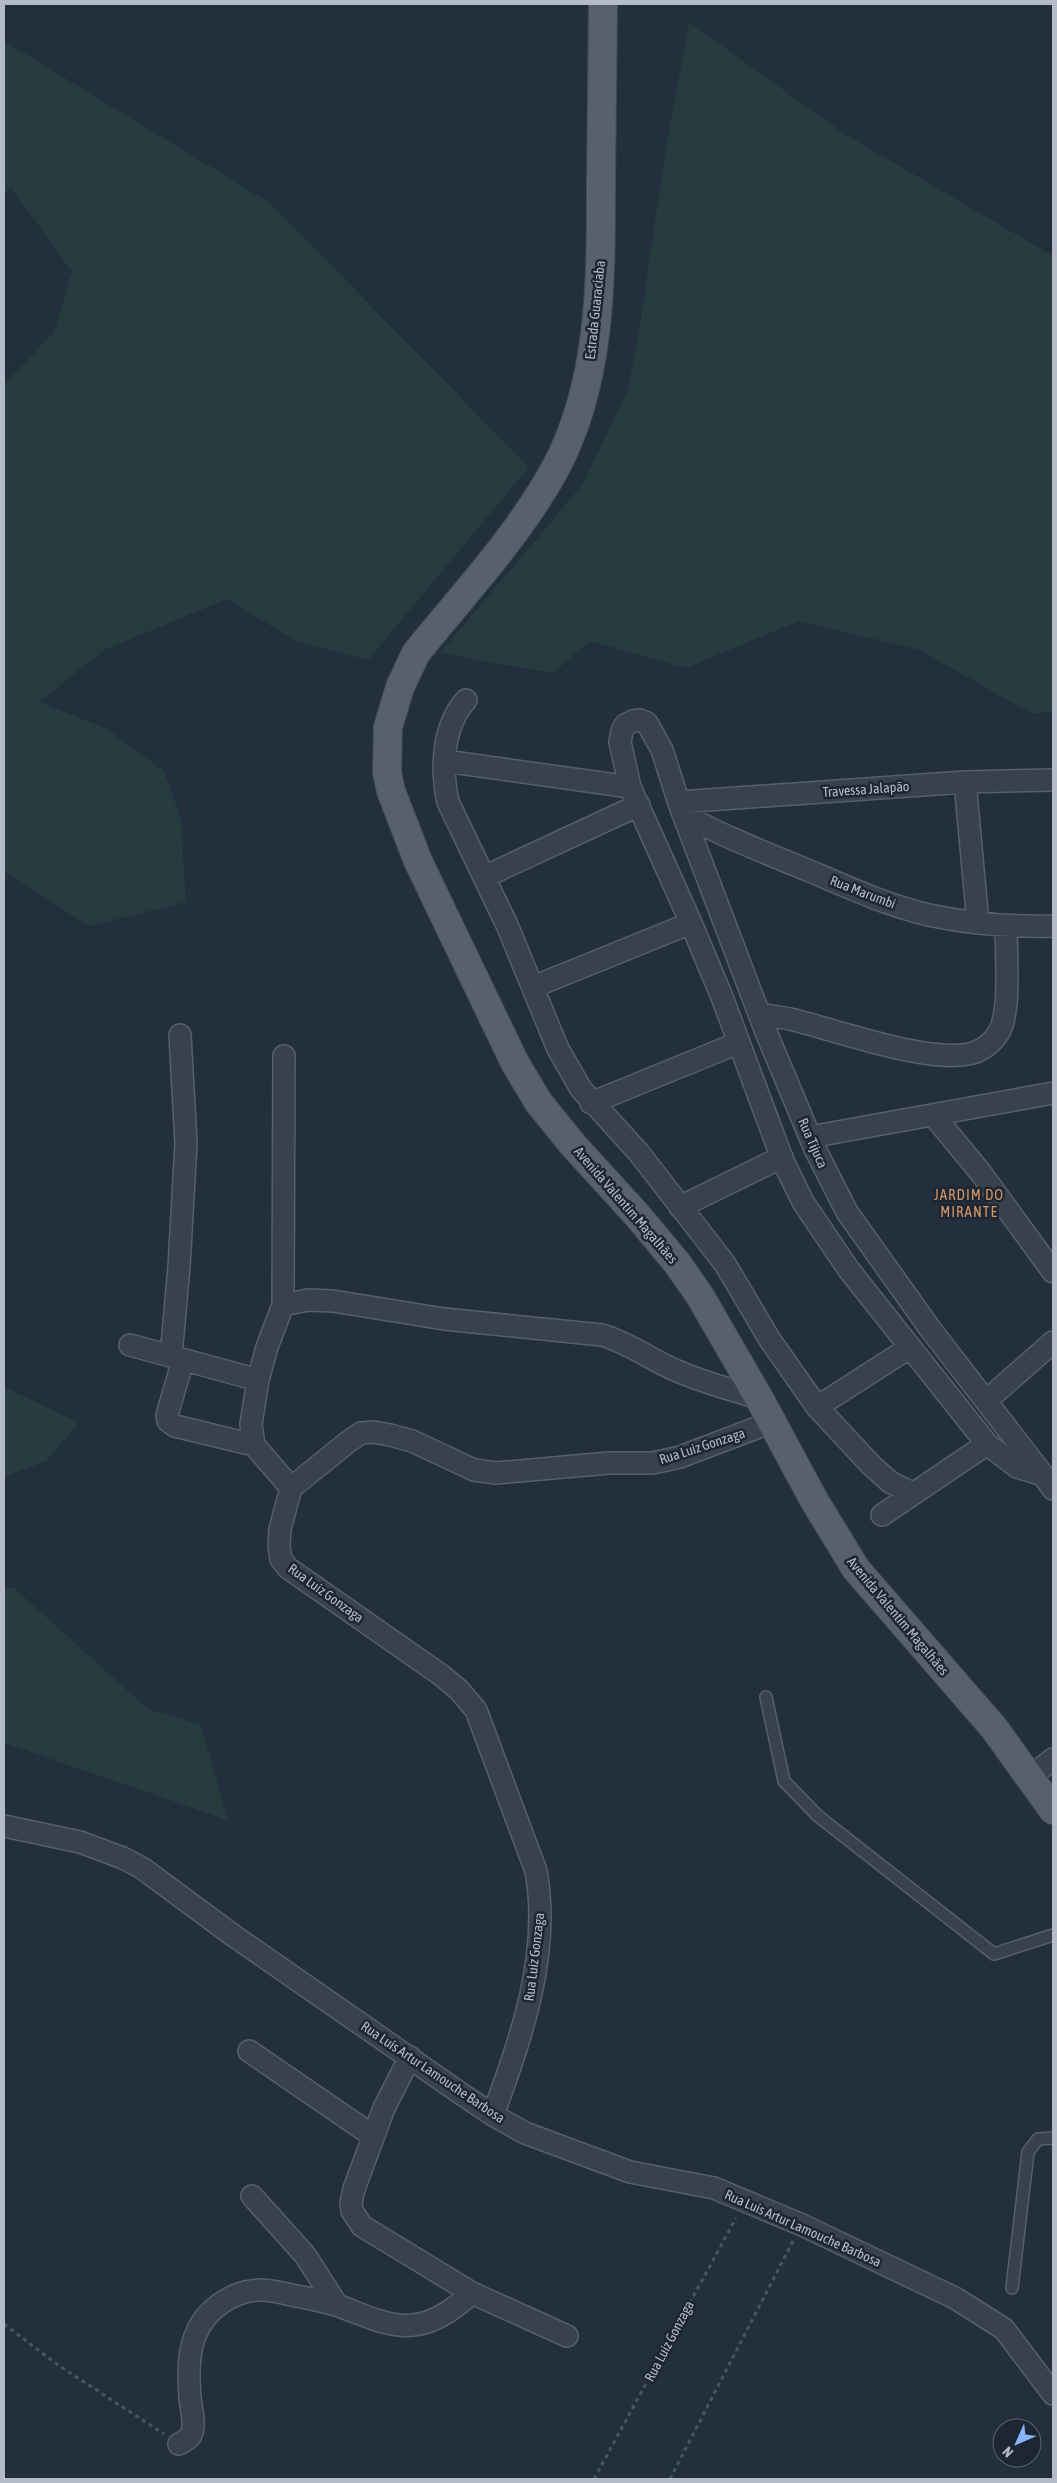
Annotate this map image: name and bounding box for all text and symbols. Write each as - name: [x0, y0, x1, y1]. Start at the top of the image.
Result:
- street label: Estrada Guaraciaba: [582, 260, 608, 360]
- street label: Travessa Jalapão: [822, 778, 910, 800]
- street label: Rua Marumbi: [828, 872, 898, 912]
- street label: Rua Tijuca: [795, 1116, 831, 1170]
- street label: Avenida Valentim Magalhães: [571, 1143, 681, 1267]
- district label: JARDIM DO MIRANTE: [934, 1186, 1004, 1220]
- street label: Rua Luiz Gonzaga: [657, 1425, 747, 1467]
- street label: Avenida Valentim Magalhães: [844, 1554, 952, 1678]
- street label: Rua Luiz Gonzaga: [285, 1560, 367, 1626]
- street label: Rua Luiz Gonzaga: [521, 1912, 547, 2002]
- street label: Rua Luís Artur Lamouche Barbosa: [358, 2018, 508, 2126]
- street label: Rua Luís Artur Lamouche Barbosa: [722, 2186, 884, 2270]
- street label: Rua Luiz Gonzaga: [641, 2298, 697, 2384]
- north arrow: [992, 2418, 1042, 2468]
- text: N: [999, 2444, 1016, 2461]

